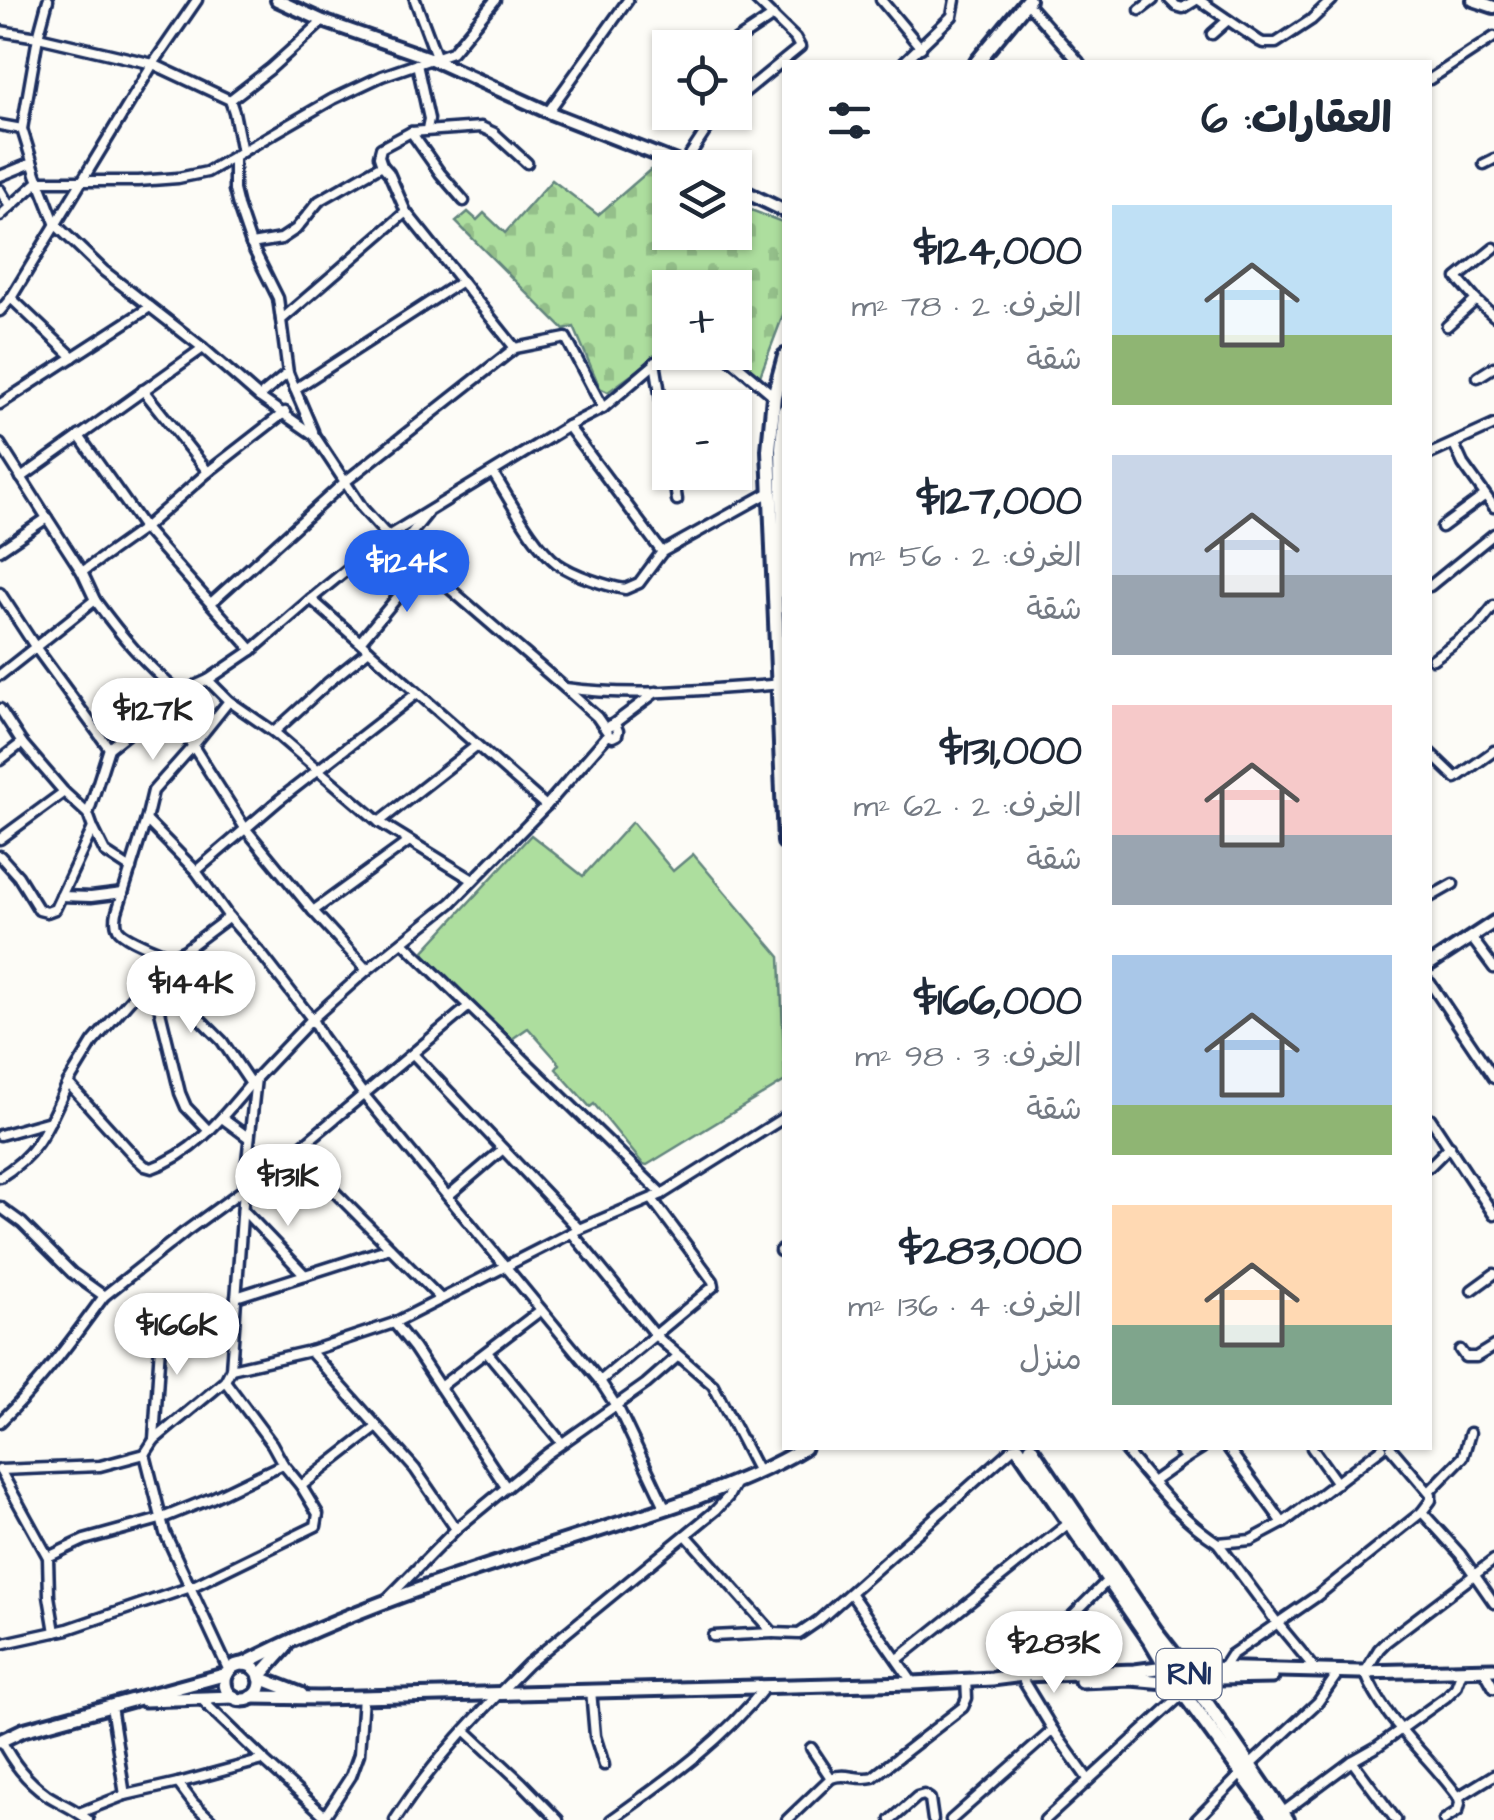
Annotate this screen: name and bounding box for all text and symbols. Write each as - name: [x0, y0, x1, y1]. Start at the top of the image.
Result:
- map controls: [652, 30, 752, 490]
- button: locate: [652, 30, 752, 130]
- text: العقارات: 6: [1201, 91, 1392, 149]
- icon: filters: [822, 93, 877, 148]
- button: layers: [652, 150, 752, 250]
- text: $124,000: [914, 223, 1082, 281]
- icon: home: [1192, 245, 1312, 365]
- button: +: [652, 270, 752, 370]
- text: الغرف: 2 · 78 m²: [851, 284, 1082, 329]
- text: شقة: [1026, 337, 1082, 382]
- button: −: [652, 390, 752, 490]
- text: $127,000: [916, 473, 1082, 531]
- icon: home: [1192, 495, 1312, 615]
- pin: $124K: [337, 530, 477, 615]
- text: الغرف: 2 · 56 m²: [849, 534, 1082, 579]
- text: $124K: [366, 540, 448, 585]
- text: شقة: [1026, 587, 1082, 632]
- pin: $127K: [83, 678, 223, 763]
- text: $127K: [113, 688, 193, 733]
- text: $131,000: [940, 723, 1082, 781]
- icon: home: [1192, 745, 1312, 865]
- text: الغرف: 2 · 62 m²: [854, 784, 1082, 829]
- text: شقة: [1026, 837, 1082, 882]
- pin: $144K: [121, 951, 261, 1036]
- text: $144K: [149, 961, 233, 1006]
- text: $166,000: [914, 973, 1082, 1031]
- icon: home: [1192, 995, 1312, 1115]
- text: الغرف: 3 · 98 m²: [855, 1034, 1082, 1079]
- text: شقة: [1026, 1087, 1082, 1132]
- pin: $131K: [218, 1144, 358, 1229]
- text: $131K: [257, 1154, 319, 1199]
- text: $283,000: [899, 1223, 1082, 1281]
- icon: home: [1192, 1245, 1312, 1365]
- text: الغرف: 4 · 136 m²: [848, 1284, 1082, 1329]
- pin: $166K: [107, 1293, 247, 1378]
- text: $166K: [136, 1303, 218, 1348]
- text: منزل: [1019, 1337, 1082, 1382]
- pin: $283K: [984, 1611, 1124, 1696]
- text: $283K: [1008, 1621, 1100, 1666]
- road number: RN1: [1156, 1649, 1222, 1699]

